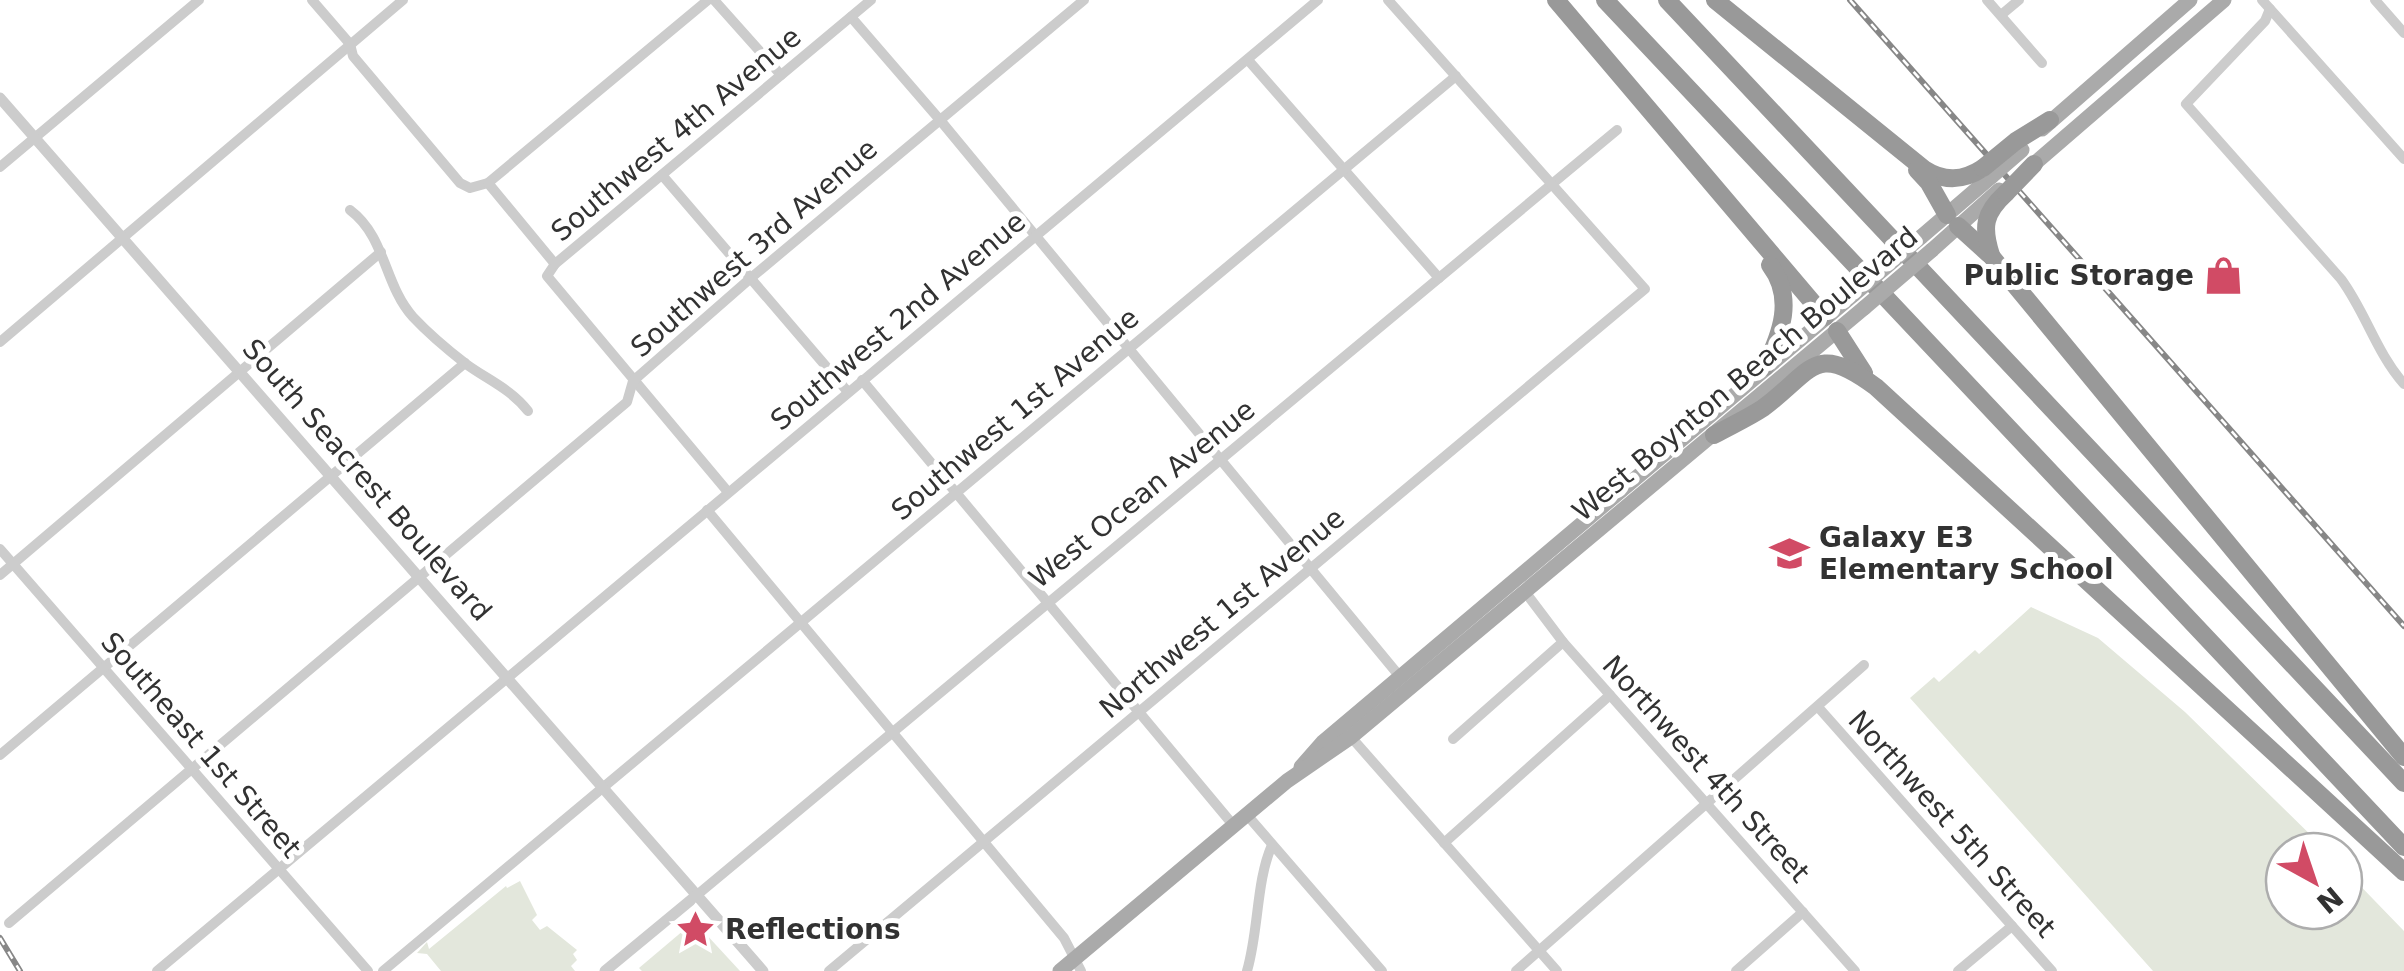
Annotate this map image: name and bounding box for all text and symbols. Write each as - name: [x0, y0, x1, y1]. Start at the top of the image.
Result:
- street label: Southwest 4th Avenue: [545, 20, 807, 248]
- street label: Southwest 3rd Avenue: [624, 132, 884, 364]
- street label: Southwest 2nd Avenue: [764, 205, 1032, 437]
- street label: West Boynton Beach Boulevard: [1566, 220, 1924, 528]
- shop icon: Public Storage: [2203, 254, 2245, 296]
- place label: Public Storage: [1963, 259, 2194, 292]
- street label: Southwest 1st Avenue: [885, 301, 1145, 527]
- street label: South Seacrest Boulevard: [236, 333, 498, 627]
- street label: West Ocean Avenue: [1023, 393, 1261, 595]
- street label: Northwest 1st Avenue: [1093, 501, 1351, 725]
- place label: Galaxy E3 Elementary School: [1819, 521, 2114, 586]
- school or university icon: Galaxy E3 Elementary School: [1768, 532, 1810, 574]
- street label: Southeast 1st Street: [94, 626, 308, 864]
- street label: Northwest 4th Street: [1596, 649, 1816, 889]
- street label: Northwest 5th Street: [1842, 704, 2062, 944]
- north arrow: [2264, 831, 2364, 931]
- text: N: [2310, 880, 2349, 920]
- place icon: Reflections: [674, 908, 716, 950]
- place label: Reflections: [725, 913, 901, 946]

